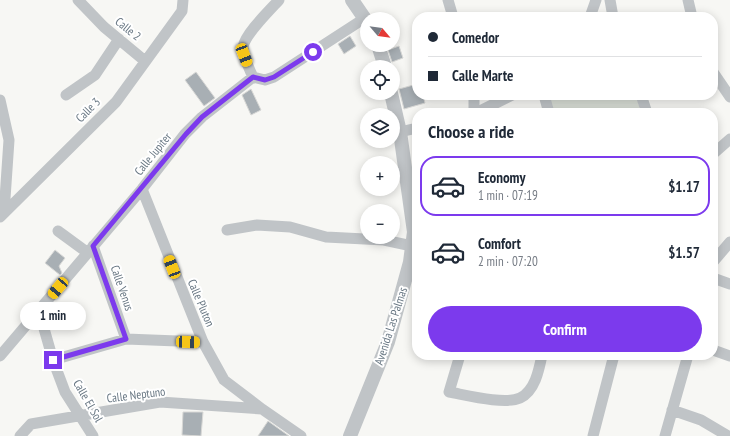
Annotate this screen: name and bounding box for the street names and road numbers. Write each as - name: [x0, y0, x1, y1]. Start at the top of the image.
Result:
- street label: Calle 2: [112, 14, 144, 43]
- street label: Calle 3: [72, 94, 103, 125]
- street label: Calle Jupiter: [131, 129, 175, 178]
- street label: Calle Venus: [108, 263, 137, 313]
- street label: Calle Pluton: [185, 277, 218, 329]
- street label: Avenida Las Palmas: [371, 285, 410, 367]
- street label: Calle El Sol: [70, 377, 107, 425]
- street label: Calle Neptuno: [106, 383, 166, 406]

